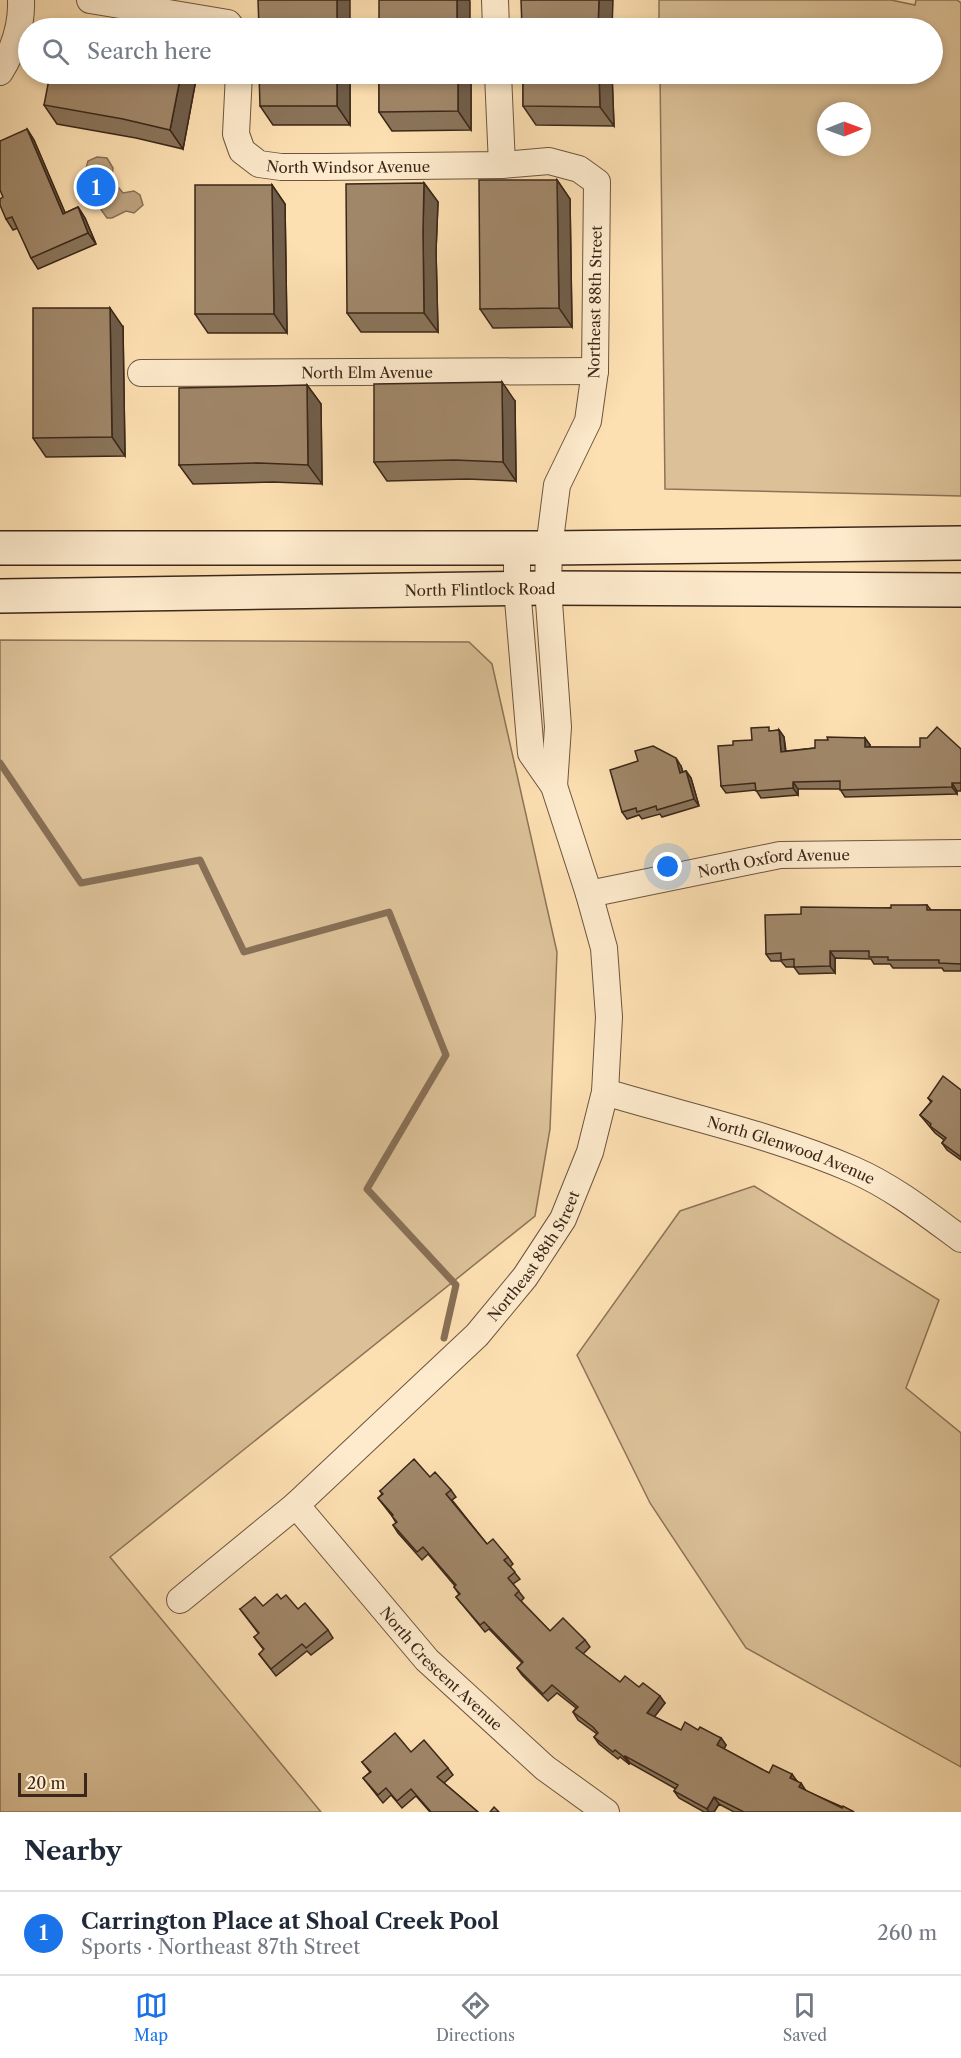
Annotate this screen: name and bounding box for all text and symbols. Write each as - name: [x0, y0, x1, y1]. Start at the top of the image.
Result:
- search box: [18, 18, 943, 84]
- icon: search: [39, 35, 72, 68]
- text: Search here: [87, 38, 212, 65]
- north arrow: [817, 102, 871, 156]
- street label: North Windsor Avenue: [265, 156, 430, 177]
- pin: 1: [76, 164, 116, 210]
- street label: Northeast 88th Street: [584, 225, 606, 379]
- street label: North Elm Avenue: [301, 362, 433, 382]
- street label: North Flintlock Road: [404, 578, 555, 600]
- street label: North Oxford Avenue: [696, 845, 850, 881]
- your location: [653, 852, 682, 881]
- street label: North Glenwood Avenue: [705, 1112, 878, 1188]
- street label: Northeast 88th Street: [483, 1187, 583, 1325]
- street label: North Crescent Avenue: [376, 1603, 507, 1734]
- scale bar: [18, 1770, 87, 1798]
- text: 20 m: [27, 1773, 66, 1793]
- text: Nearby: [24, 1835, 122, 1867]
- text: Carrington Place at Shoal Creek Pool: [81, 1908, 499, 1935]
- text: 1: [39, 1921, 48, 1945]
- text: 260 m: [877, 1921, 937, 1945]
- text: Sports · Northeast 87th Street: [81, 1935, 360, 1959]
- tab: Map: [134, 1989, 168, 2045]
- tab: Directions: [436, 1989, 515, 2045]
- tab: Saved: [783, 1989, 827, 2045]

